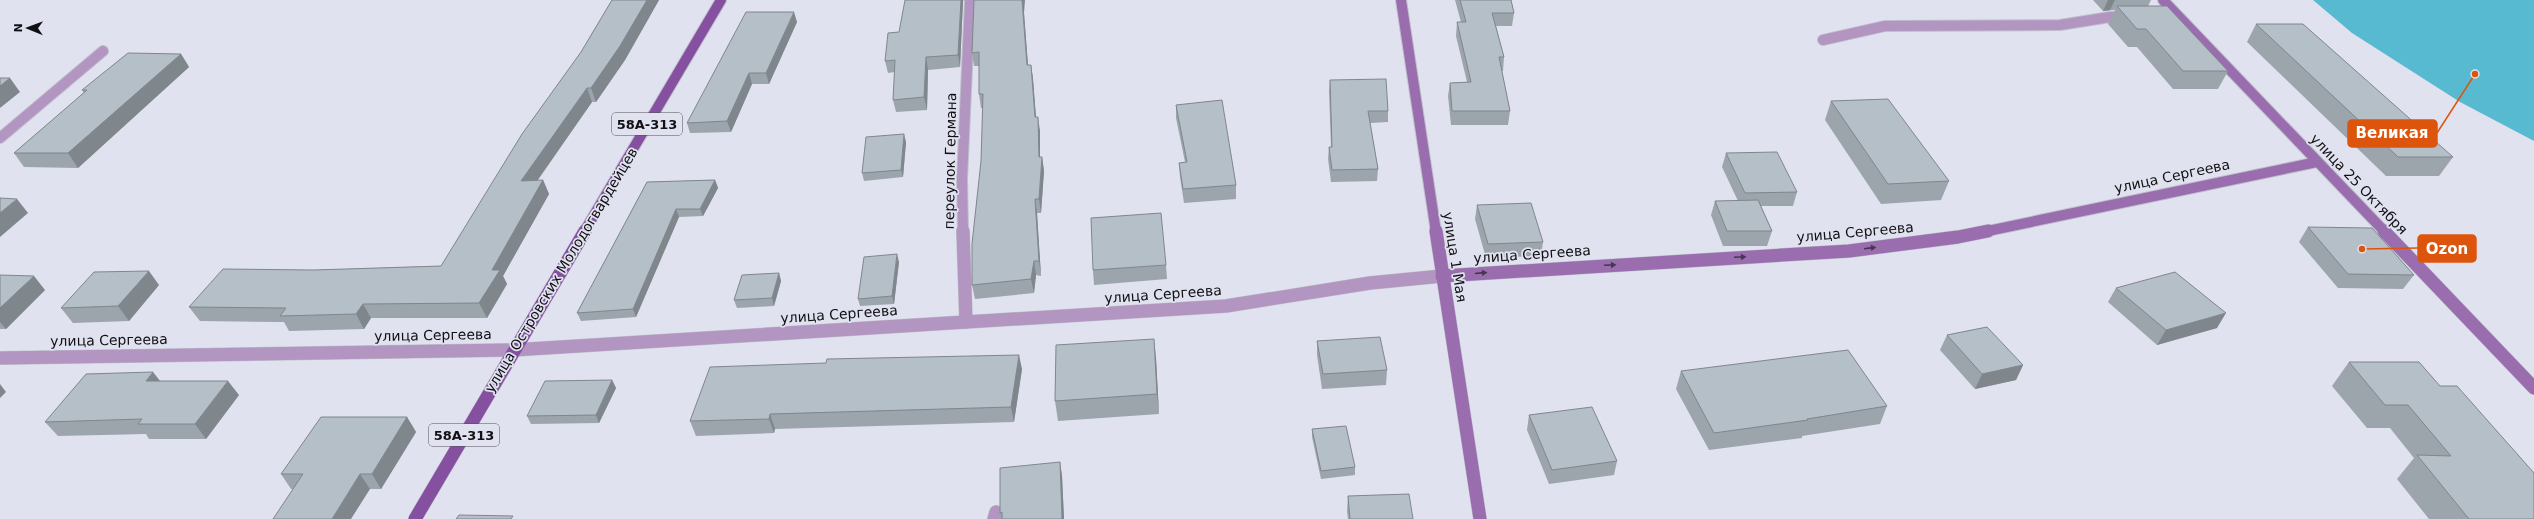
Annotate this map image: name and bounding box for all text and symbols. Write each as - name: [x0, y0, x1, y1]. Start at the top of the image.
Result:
- north arrow: [8, 8, 48, 48]
- text: N: [12, 23, 25, 33]
- street label: переулок Германа: [941, 92, 959, 230]
- road number: 58А-313: [612, 113, 682, 135]
- callout: Великая: [2348, 120, 2437, 147]
- text: Великая: [2355, 124, 2429, 142]
- street label: улица 25 Октября: [2307, 131, 2411, 237]
- street label: улица Островских Молодогвардейцев: [481, 145, 641, 395]
- street label: улица Сергеева: [2113, 156, 2231, 196]
- street label: улица 1 Мая: [1440, 211, 1470, 303]
- street label: улица Сергеева: [1796, 219, 1914, 245]
- callout: Ozon: [2418, 235, 2476, 262]
- text: Ozon: [2426, 240, 2468, 258]
- street label: улица Сергеева: [1473, 242, 1591, 266]
- one-way arrow: [1864, 245, 1876, 251]
- one-way arrow: [1734, 254, 1746, 261]
- one-way arrow: [1604, 261, 1616, 268]
- one-way arrow: [1475, 270, 1487, 276]
- street label: улица Сергеева: [1104, 282, 1222, 306]
- street label: улица Сергеева: [780, 302, 898, 326]
- street label: улица Сергеева: [374, 326, 492, 344]
- street label: улица Сергеева: [50, 331, 168, 349]
- road number: 58А-313: [429, 424, 499, 446]

